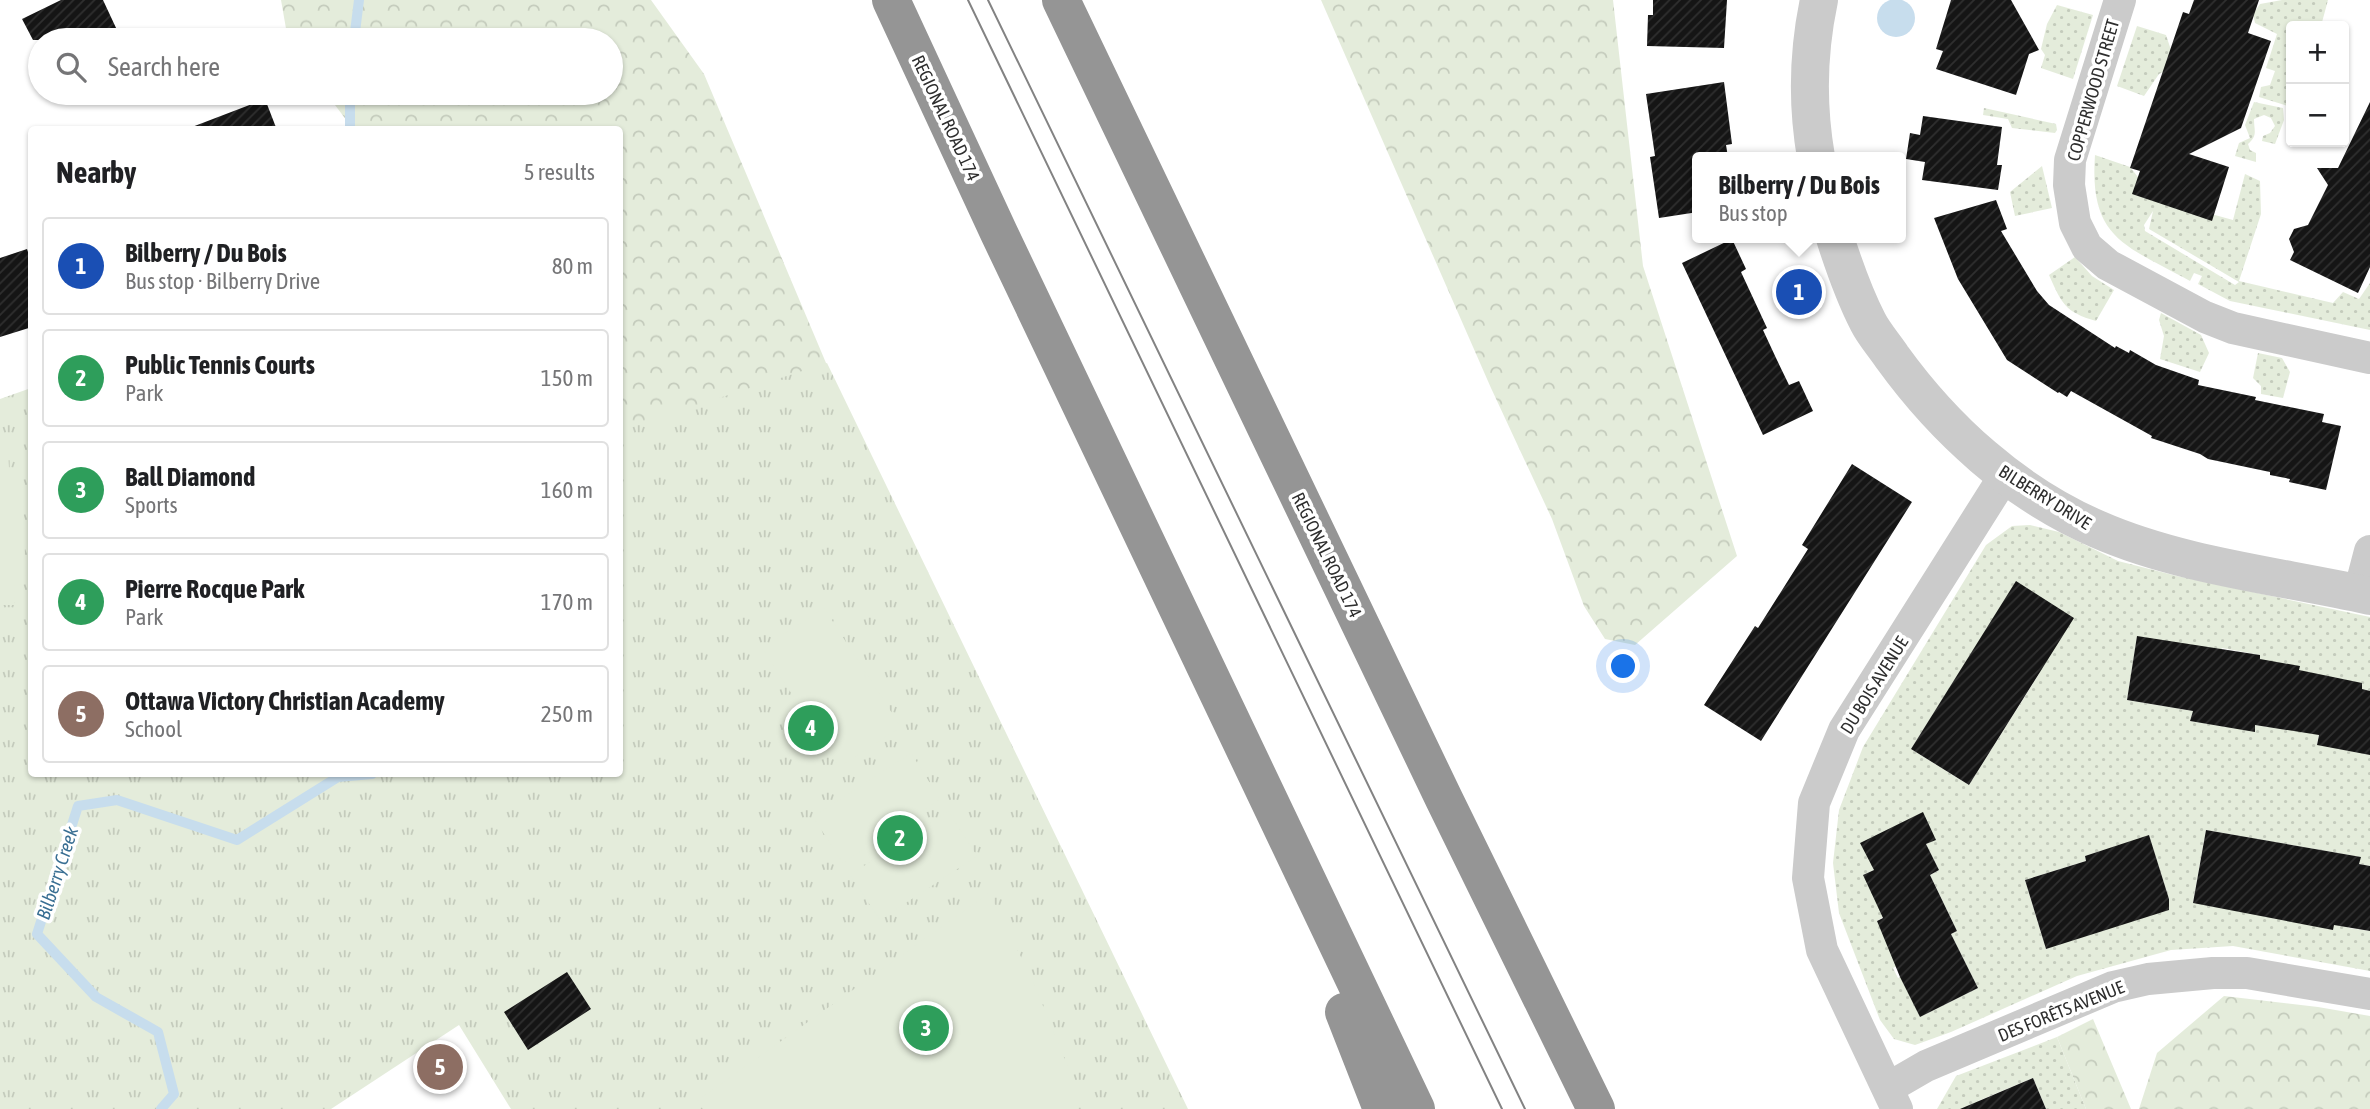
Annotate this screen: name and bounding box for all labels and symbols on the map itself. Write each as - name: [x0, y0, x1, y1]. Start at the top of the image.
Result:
- street label: COPPERWOOD STREET: [2063, 17, 2123, 163]
- street label: REGIONAL ROAD 174: [908, 52, 984, 184]
- pin: 1: [1776, 266, 1822, 318]
- street label: BILBERRY DRIVE: [1995, 460, 2095, 534]
- street label: REGIONAL ROAD 174: [1288, 489, 1366, 621]
- street label: DU BOIS AVENUE: [1836, 632, 1912, 737]
- your location: [1606, 649, 1640, 683]
- pin: 4: [788, 702, 834, 754]
- pin: 2: [877, 812, 923, 864]
- water label: Bilberry Creek: [32, 823, 83, 922]
- street label: DES FORÊTS AVENUE: [1995, 976, 2127, 1046]
- pin: 3: [903, 1002, 949, 1054]
- pin: 5: [417, 1041, 463, 1093]

